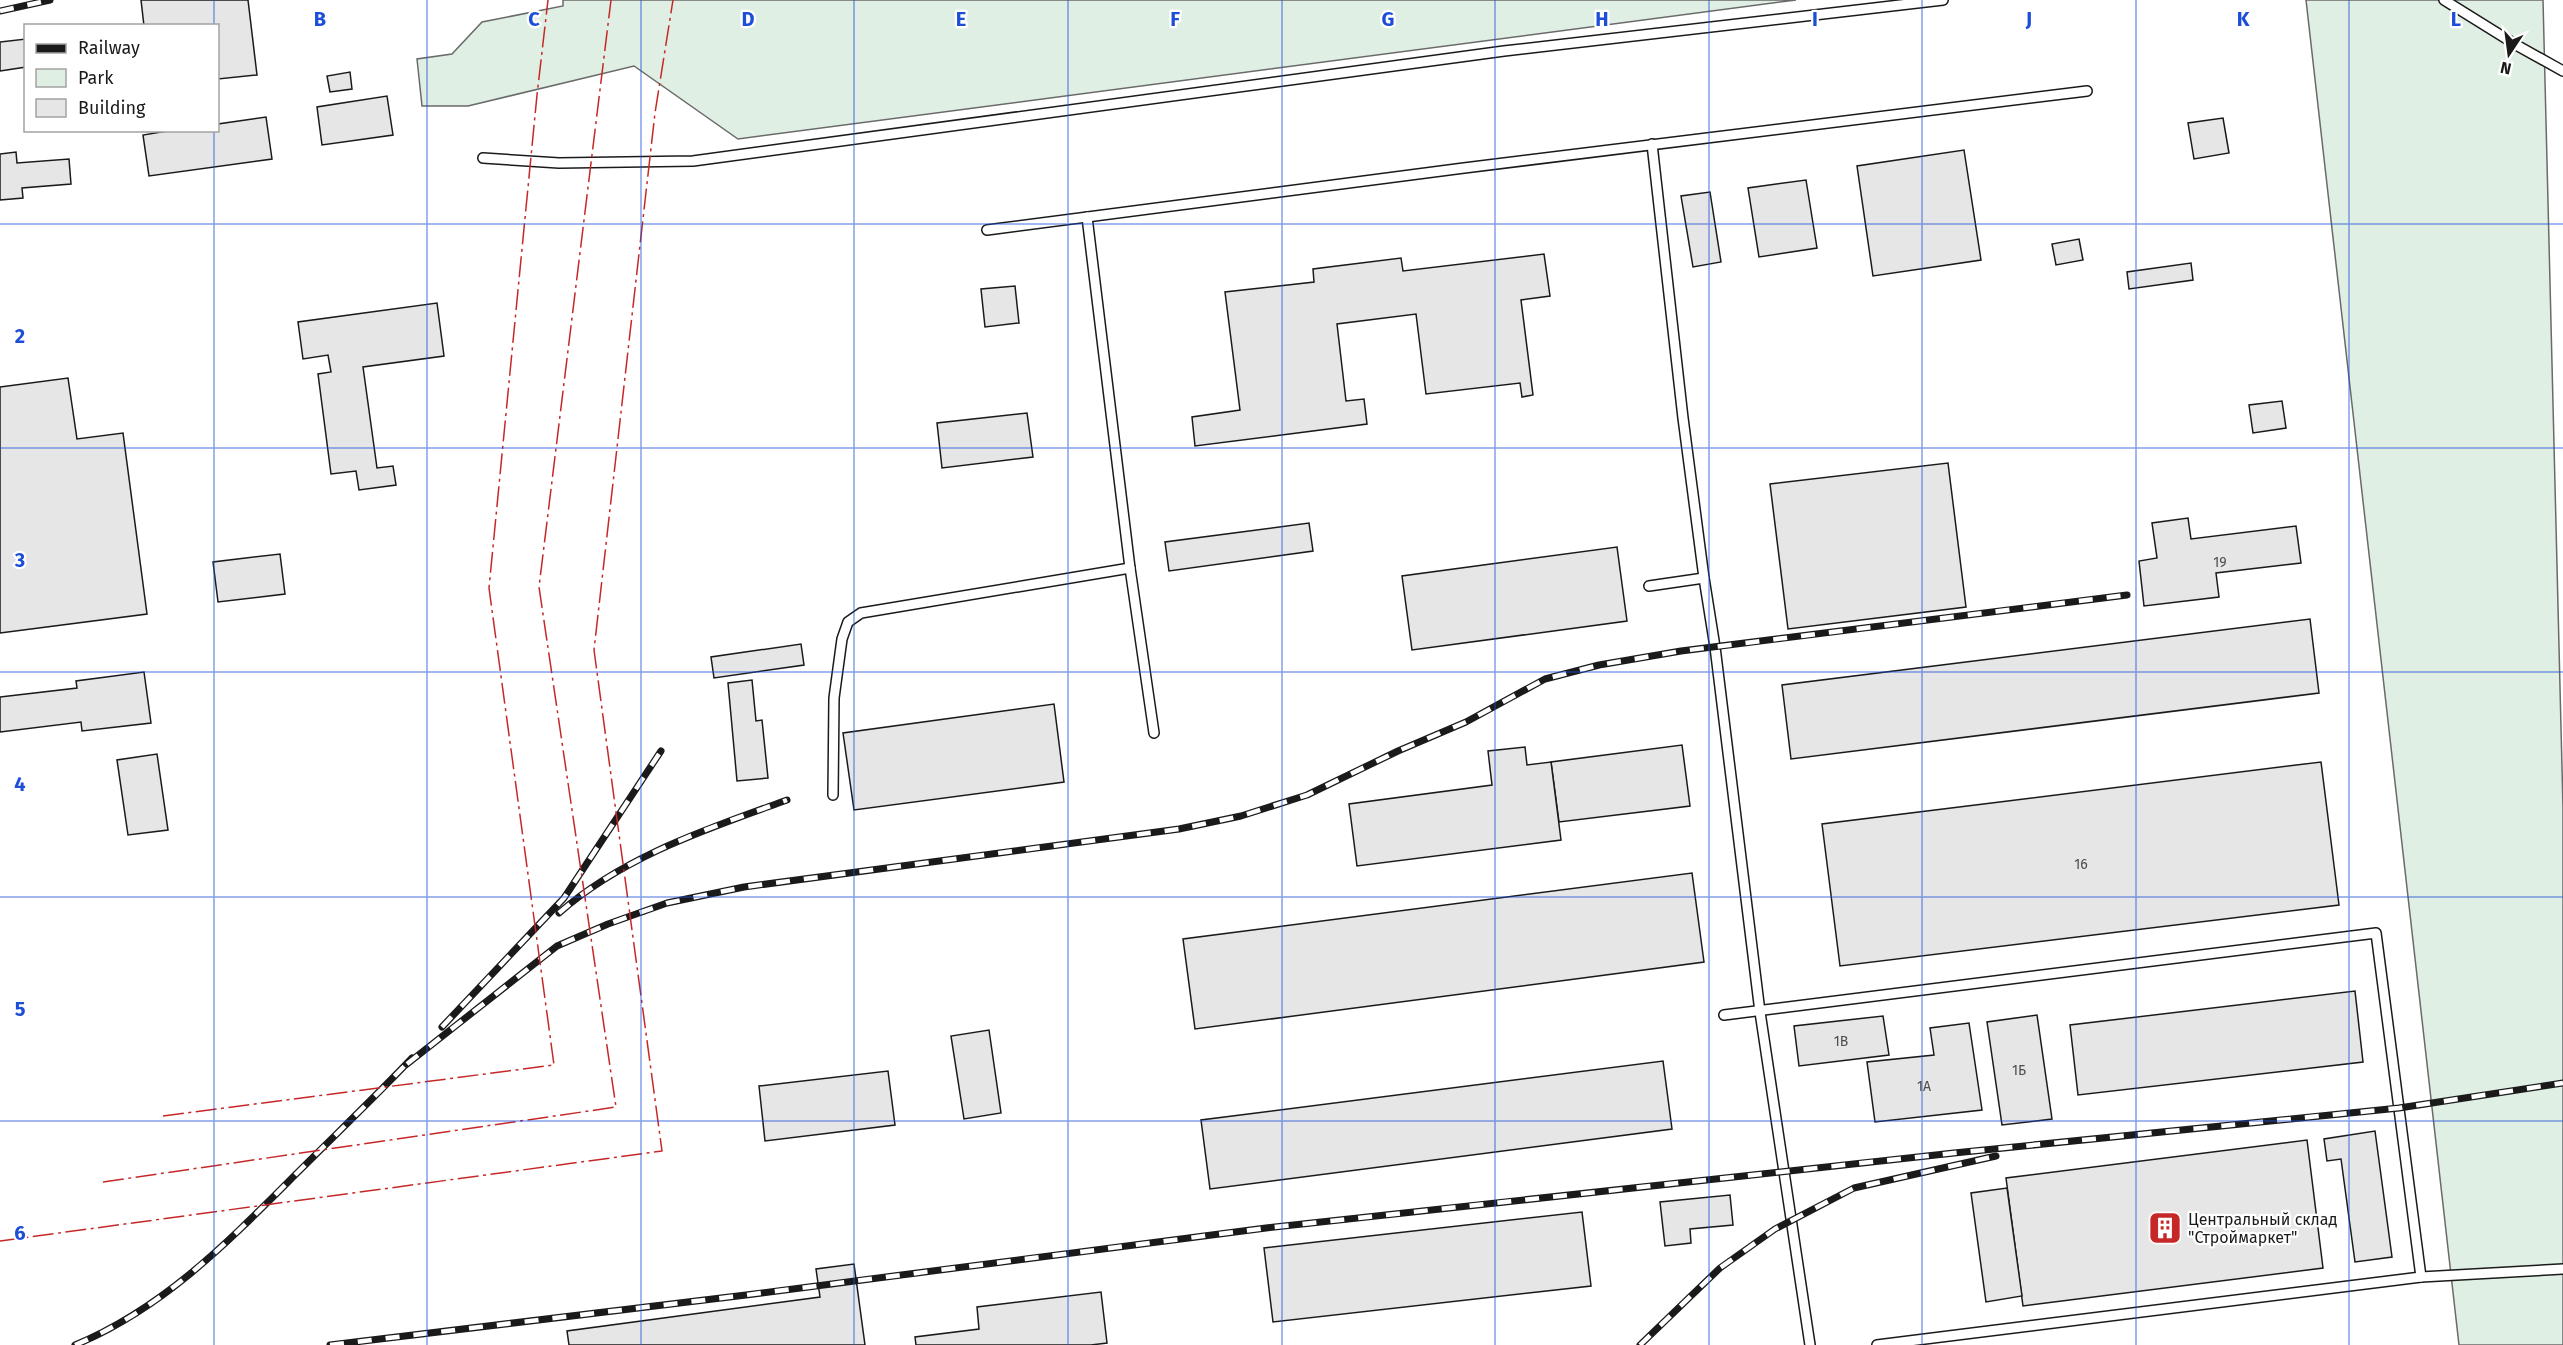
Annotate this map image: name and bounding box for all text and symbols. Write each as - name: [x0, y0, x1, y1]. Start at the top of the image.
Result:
- text: B: [314, 7, 326, 31]
- text: C: [528, 7, 540, 31]
- text: D: [741, 7, 755, 31]
- text: E: [956, 7, 966, 31]
- text: F: [1170, 7, 1180, 31]
- text: G: [1382, 7, 1394, 31]
- text: H: [1595, 7, 1609, 31]
- text: I: [1812, 7, 1818, 31]
- text: J: [2025, 7, 2032, 31]
- text: K: [2237, 7, 2250, 31]
- text: L: [2451, 7, 2461, 31]
- legend: [24, 24, 219, 132]
- north arrow: [2479, 24, 2539, 84]
- text: Railway: [78, 37, 140, 59]
- text: N: [2498, 58, 2513, 79]
- text: Park: [78, 67, 114, 89]
- text: Building: [78, 97, 146, 119]
- text: 2: [15, 324, 25, 348]
- text: 3: [14, 548, 25, 572]
- house number: 19: [2213, 554, 2227, 571]
- text: 4: [14, 772, 26, 796]
- house number: 16: [2074, 856, 2088, 873]
- text: 5: [15, 997, 26, 1021]
- house number: 1В: [1834, 1033, 1848, 1050]
- house number: 1Б: [2012, 1062, 2026, 1079]
- house number: 1А: [1917, 1078, 1931, 1095]
- building icon: Центральный склад "Строймаркет": [2147, 1210, 2183, 1246]
- place label: Центральный склад "Строймаркет": [2188, 1210, 2338, 1247]
- text: 6: [14, 1221, 26, 1245]

